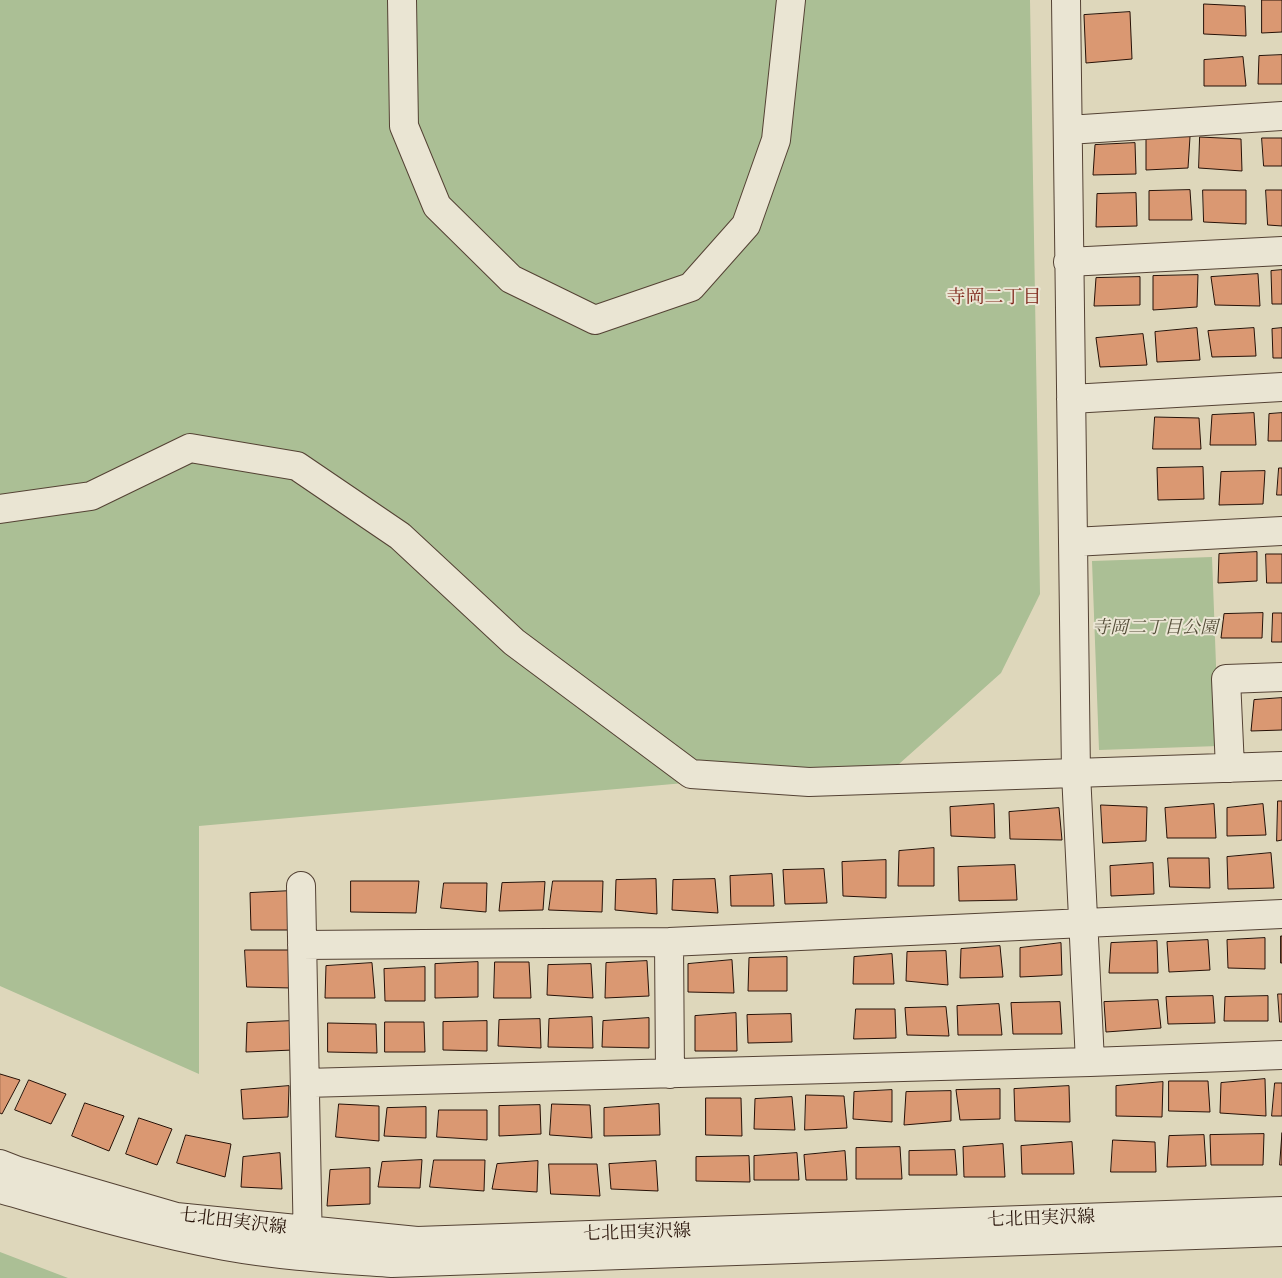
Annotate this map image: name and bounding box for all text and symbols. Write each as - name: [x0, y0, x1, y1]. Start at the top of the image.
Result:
- district label: 寺岡二丁目: [947, 287, 1041, 309]
- park label: 寺岡二丁目公園: [1092, 617, 1218, 639]
- street label: 七北田実沢線: [178, 1205, 288, 1239]
- street label: 七北田実沢線: [987, 1206, 1095, 1232]
- street label: 七北田実沢線: [583, 1220, 691, 1246]

